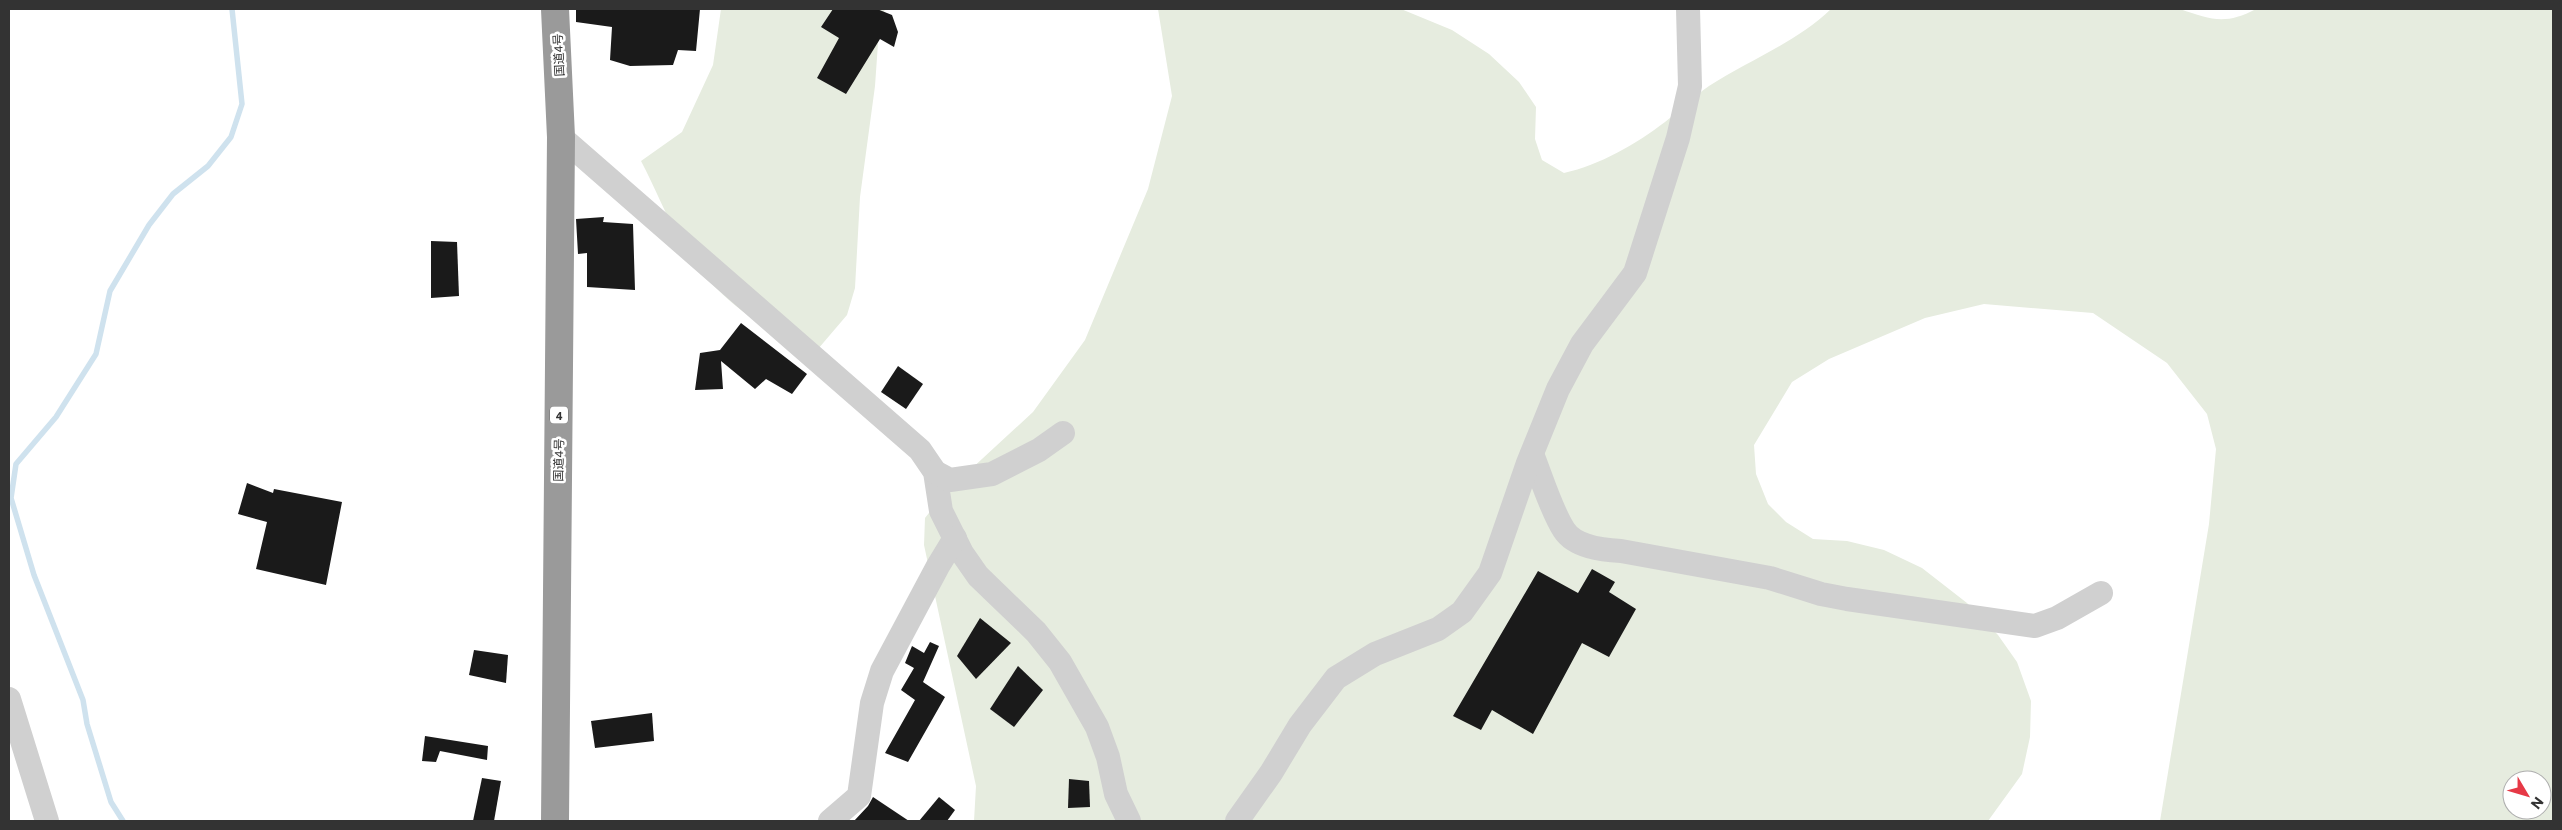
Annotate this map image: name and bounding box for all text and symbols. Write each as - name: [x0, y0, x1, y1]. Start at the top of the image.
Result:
- street label: 国道4号: [550, 33, 566, 77]
- road number: 4: [550, 406, 568, 424]
- street label: 国道4号: [551, 438, 565, 482]
- north arrow: [2502, 770, 2552, 820]
- text: N: [2528, 794, 2548, 813]

